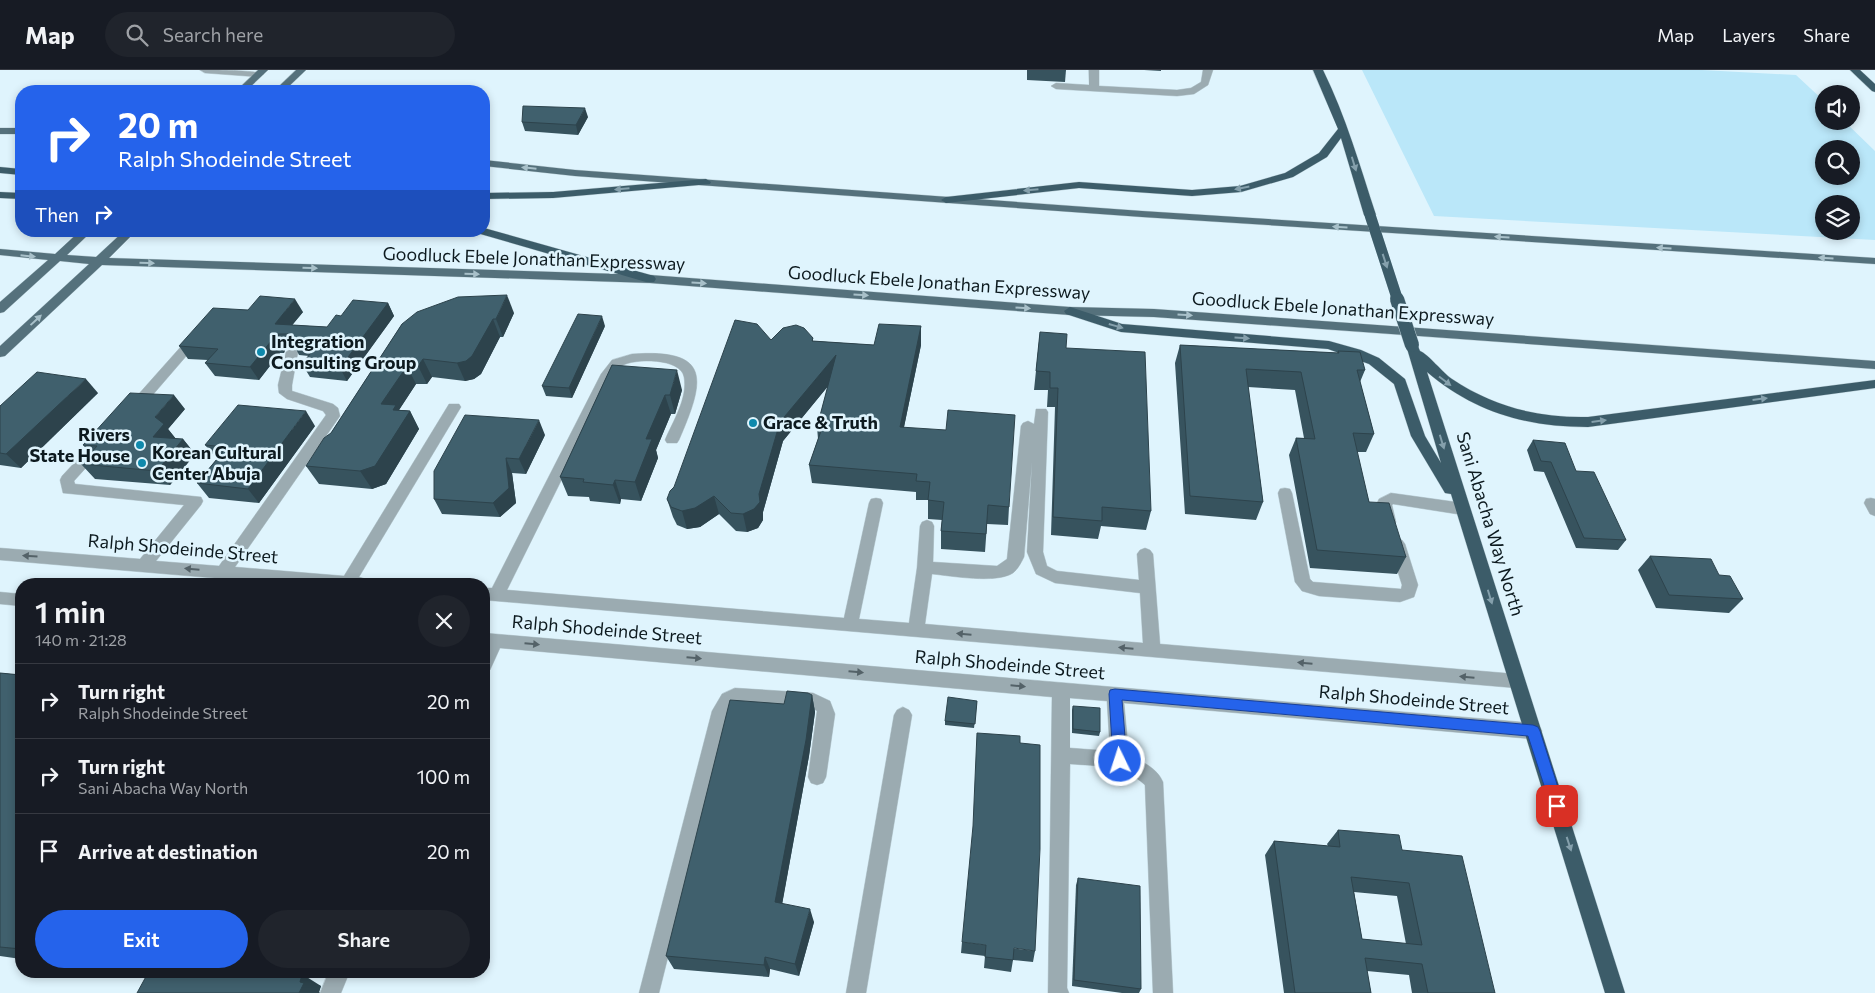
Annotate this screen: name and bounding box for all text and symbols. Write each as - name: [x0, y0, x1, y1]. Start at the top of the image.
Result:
- search box: [105, 12, 455, 57]
- text: Map: [25, 20, 75, 49]
- icon: search: [123, 21, 151, 49]
- text: Search here: [163, 23, 263, 46]
- text: Map: [1657, 24, 1694, 46]
- text: Layers: [1722, 24, 1775, 46]
- text: Share: [1803, 24, 1850, 46]
- map controls: [1815, 85, 1860, 240]
- button: sound: [1815, 85, 1860, 130]
- text: 20 m: [118, 102, 198, 145]
- icon: right: [35, 105, 100, 170]
- button: search: [1815, 140, 1860, 185]
- text: Ralph Shodeinde Street: [118, 145, 352, 172]
- one-way arrow: [1351, 157, 1359, 172]
- one-way arrow: [521, 164, 537, 172]
- one-way arrow: [1233, 184, 1249, 192]
- one-way arrow: [614, 186, 630, 194]
- one-way arrow: [1022, 186, 1038, 194]
- button: layers: [1815, 195, 1860, 240]
- icon: right: [89, 200, 117, 228]
- text: Then: [35, 203, 79, 226]
- one-way arrow: [1332, 223, 1348, 231]
- one-way arrow: [1494, 233, 1510, 241]
- street label: Goodluck Ebele Jonathan Expressway: [382, 242, 686, 274]
- one-way arrow: [1656, 243, 1672, 251]
- one-way arrow: [21, 252, 37, 260]
- one-way arrow: [1818, 253, 1834, 261]
- one-way arrow: [1382, 254, 1389, 269]
- one-way arrow: [140, 259, 156, 267]
- street label: Goodluck Ebele Jonathan Expressway: [787, 260, 1091, 304]
- one-way arrow: [302, 265, 318, 273]
- one-way arrow: [464, 270, 480, 278]
- one-way arrow: [691, 279, 707, 287]
- street label: Goodluck Ebele Jonathan Expressway: [1191, 286, 1495, 330]
- one-way arrow: [853, 292, 869, 300]
- one-way arrow: [1015, 304, 1031, 312]
- one-way arrow: [1177, 311, 1193, 319]
- one-way arrow: [29, 314, 41, 326]
- one-way arrow: [1109, 322, 1124, 330]
- place label: Integration Consulting Group: [271, 330, 417, 373]
- one-way arrow: [1235, 334, 1251, 342]
- marker: Integration Consulting Group: [255, 346, 267, 358]
- one-way arrow: [1438, 375, 1451, 386]
- one-way arrow: [1752, 395, 1768, 403]
- place label: Grace & Truth: [763, 411, 878, 433]
- one-way arrow: [1591, 416, 1607, 424]
- marker: Grace & Truth: [747, 417, 759, 429]
- place label: Rivers State House: [29, 423, 130, 466]
- street label: Sani Abacha Way North: [1452, 429, 1529, 618]
- one-way arrow: [1438, 435, 1446, 450]
- marker: Rivers State House: [134, 439, 146, 451]
- place label: Korean Cultural Center Abuja: [152, 441, 282, 484]
- marker: Korean Cultural Center Abuja: [136, 457, 148, 469]
- street label: Ralph Shodeinde Street: [87, 529, 279, 567]
- one-way arrow: [22, 552, 38, 560]
- one-way arrow: [184, 565, 200, 573]
- one-way arrow: [1487, 590, 1494, 605]
- text: 1 min: [35, 592, 106, 629]
- button: close: [418, 595, 470, 647]
- street label: Ralph Shodeinde Street: [511, 610, 703, 648]
- text: 140 m · 21:28: [35, 630, 127, 649]
- one-way arrow: [956, 630, 972, 638]
- one-way arrow: [525, 640, 541, 648]
- one-way arrow: [1118, 643, 1134, 651]
- street label: Ralph Shodeinde Street: [914, 645, 1106, 683]
- one-way arrow: [686, 654, 702, 662]
- one-way arrow: [1297, 659, 1313, 667]
- one-way arrow: [848, 668, 864, 676]
- one-way arrow: [1459, 672, 1475, 680]
- text: Turn right: [78, 680, 165, 703]
- street label: Ralph Shodeinde Street: [1318, 680, 1510, 718]
- one-way arrow: [1010, 682, 1026, 690]
- icon: right: [35, 687, 63, 715]
- text: 20 m: [427, 690, 470, 713]
- text: Ralph Shodeinde Street: [78, 703, 248, 722]
- position arrow: [1093, 734, 1145, 786]
- text: Turn right: [78, 755, 165, 778]
- icon: right: [35, 762, 63, 790]
- text: 100 m: [417, 765, 470, 788]
- text: Sani Abacha Way North: [78, 778, 248, 797]
- pin: [1536, 785, 1578, 827]
- icon: arrive: [1543, 792, 1571, 820]
- one-way arrow: [1566, 836, 1574, 851]
- icon: arrive: [35, 837, 63, 865]
- text: Arrive at destination: [78, 840, 258, 863]
- text: 20 m: [427, 840, 470, 863]
- button: Exit: [35, 910, 248, 968]
- button: Share: [258, 910, 470, 968]

